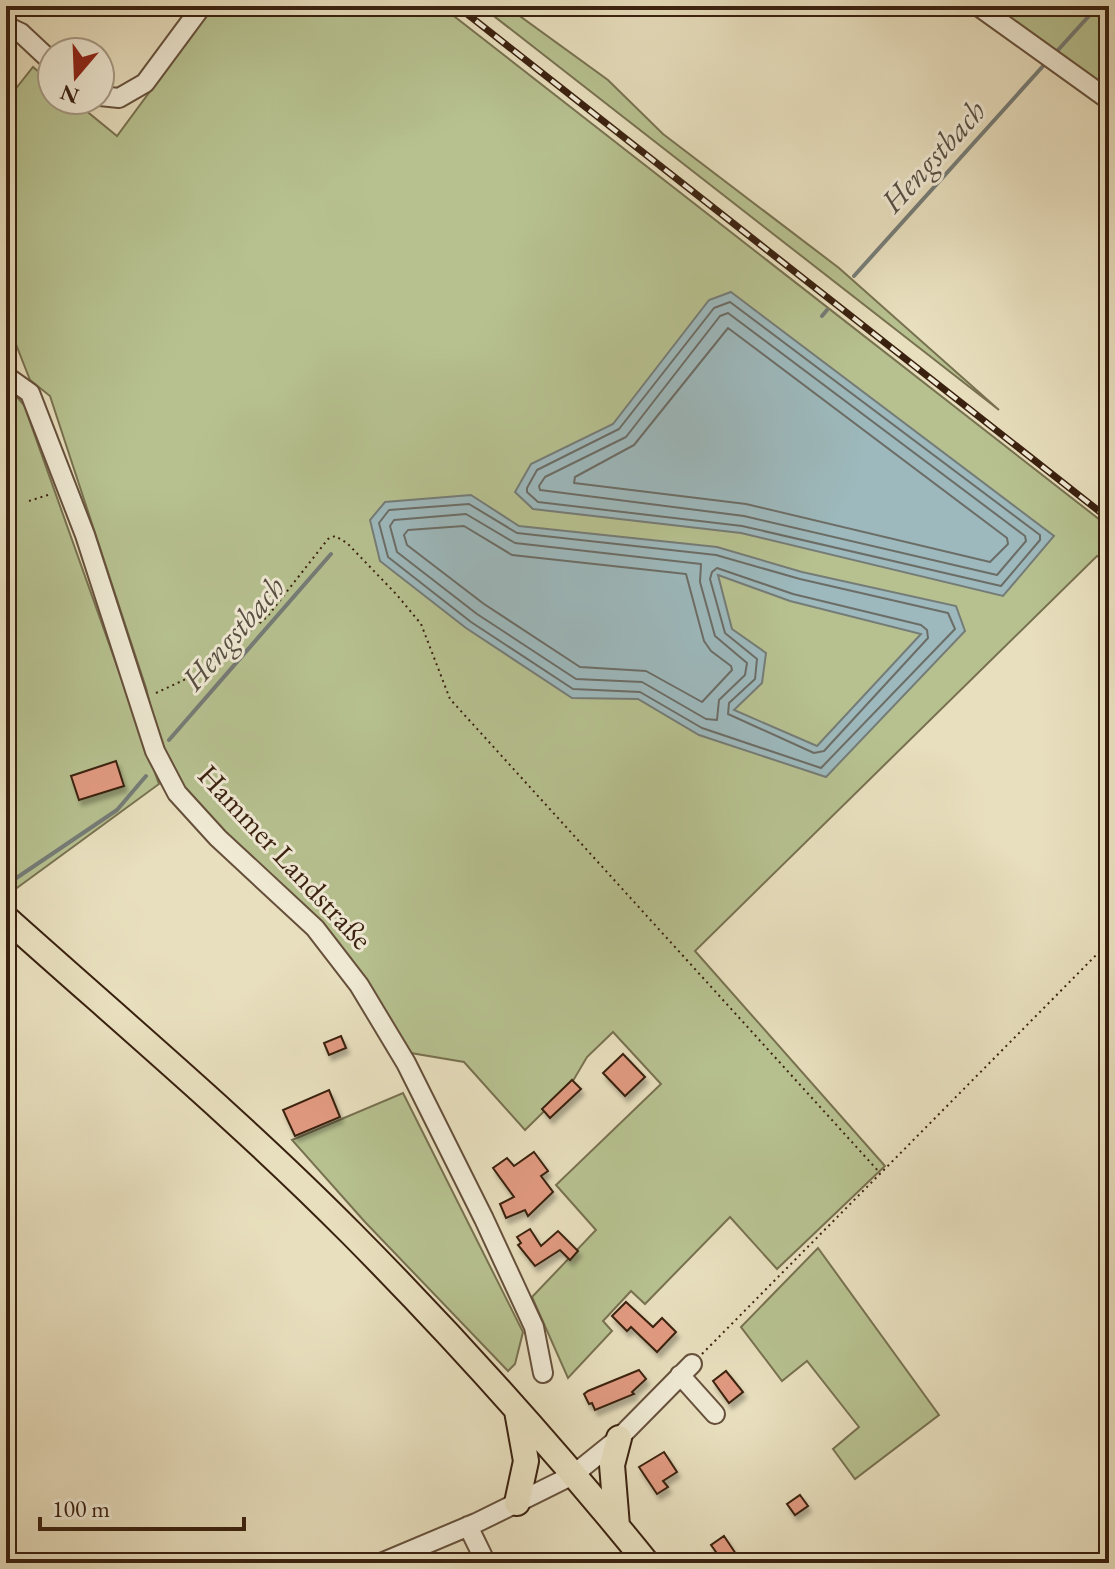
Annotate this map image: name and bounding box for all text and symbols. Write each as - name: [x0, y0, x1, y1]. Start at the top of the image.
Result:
- north arrow: [36, 36, 116, 116]
- text: N: [56, 78, 83, 111]
- water label: Hengstbach: [871, 91, 995, 222]
- water label: Hengstbach: [171, 567, 294, 699]
- street label: Hammer Landstraße: [190, 756, 381, 957]
- scale bar: [40, 1481, 244, 1531]
- text: 100 m: [52, 1493, 110, 1524]

